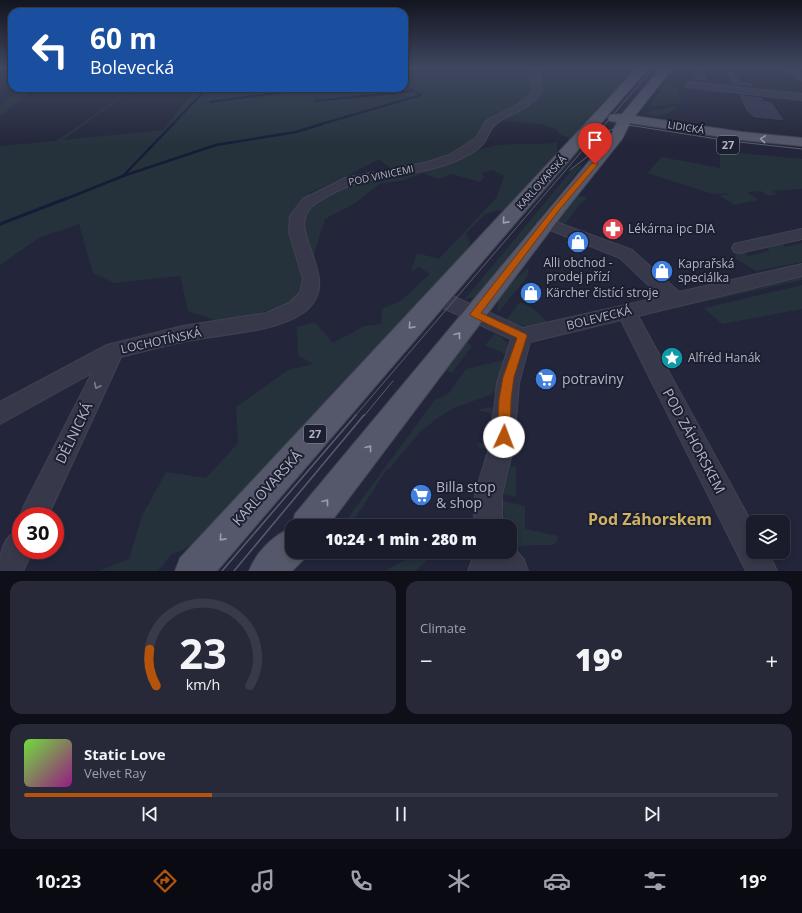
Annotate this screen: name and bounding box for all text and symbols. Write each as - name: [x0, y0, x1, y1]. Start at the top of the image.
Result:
- text: 60 m: [90, 19, 157, 57]
- icon: left: [24, 24, 76, 76]
- text: Bolevecká: [90, 55, 174, 79]
- street label: LIDICKÁ: [667, 117, 706, 137]
- pin: [578, 123, 612, 164]
- icon: arrive: [584, 129, 606, 151]
- one-way arrow: [760, 134, 766, 143]
- road number: 27: [717, 136, 739, 154]
- street label: KARLOVARSKÁ: [513, 152, 569, 212]
- street label: POD VINICEMI: [347, 161, 415, 189]
- pharmacy icon: Lékárna ipc DIA: [600, 216, 626, 242]
- one-way arrow: [503, 217, 510, 224]
- place label: Lékárna ipc DIA: [628, 220, 715, 237]
- shop icon: Alli obchod - prodej přízí: [565, 229, 591, 255]
- place label: Alli obchod - prodej přízí: [544, 254, 613, 285]
- place label: Kaprařská speciálka: [678, 255, 735, 286]
- shop icon: Kaprařská speciálka: [649, 258, 675, 284]
- shop icon: Kärcher čistící stroje: [518, 280, 544, 306]
- place label: Kärcher čistící stroje: [546, 284, 659, 301]
- street label: BOLEVECKÁ: [565, 301, 634, 334]
- one-way arrow: [409, 322, 416, 329]
- street label: LOCHOTÍNSKÁ: [119, 324, 203, 357]
- one-way arrow: [453, 332, 460, 339]
- place icon: Alfréd Hanák: [659, 345, 685, 371]
- place label: Alfréd Hanák: [688, 349, 761, 366]
- supermarket icon: potraviny: [533, 366, 559, 392]
- place label: potraviny: [562, 369, 625, 388]
- one-way arrow: [94, 382, 102, 389]
- street label: POD ZÁHORSKEM: [659, 385, 730, 497]
- street label: DĚLNICKÁ: [51, 399, 97, 467]
- position arrow: [483, 416, 525, 458]
- road number: 27: [304, 425, 326, 443]
- street label: KARLOVARSKÁ: [228, 446, 306, 529]
- one-way arrow: [365, 446, 372, 453]
- place label: Billa stop & shop: [436, 477, 496, 512]
- supermarket icon: Billa stop & shop: [408, 482, 434, 508]
- one-way arrow: [321, 500, 328, 507]
- speed limit sign: 30: [12, 507, 64, 559]
- district label: Pod Záhorskem: [588, 508, 712, 530]
- map controls: [746, 515, 790, 559]
- button: layers: [746, 515, 790, 559]
- text: 10:24 · 1 min · 280 m: [325, 529, 477, 549]
- one-way arrow: [219, 533, 227, 541]
- text: Climate: [420, 619, 466, 637]
- text: 23: [179, 624, 227, 680]
- text: 19°: [575, 639, 623, 680]
- text: −: [420, 645, 433, 675]
- text: +: [765, 645, 778, 675]
- text: km/h: [186, 674, 220, 693]
- text: Static Love: [84, 744, 166, 764]
- text: Velvet Ray: [84, 764, 146, 782]
- icon: previous: [139, 803, 161, 825]
- icon: pause: [390, 803, 412, 825]
- icon: next: [641, 803, 663, 825]
- icon: directions: [151, 867, 179, 895]
- icon: music: [249, 867, 277, 895]
- icon: phone: [347, 867, 375, 895]
- icon: climate: [445, 867, 473, 895]
- icon: car: [543, 867, 571, 895]
- icon: filters: [641, 867, 669, 895]
- text: 10:23: [35, 869, 81, 893]
- text: 19°: [739, 869, 767, 893]

